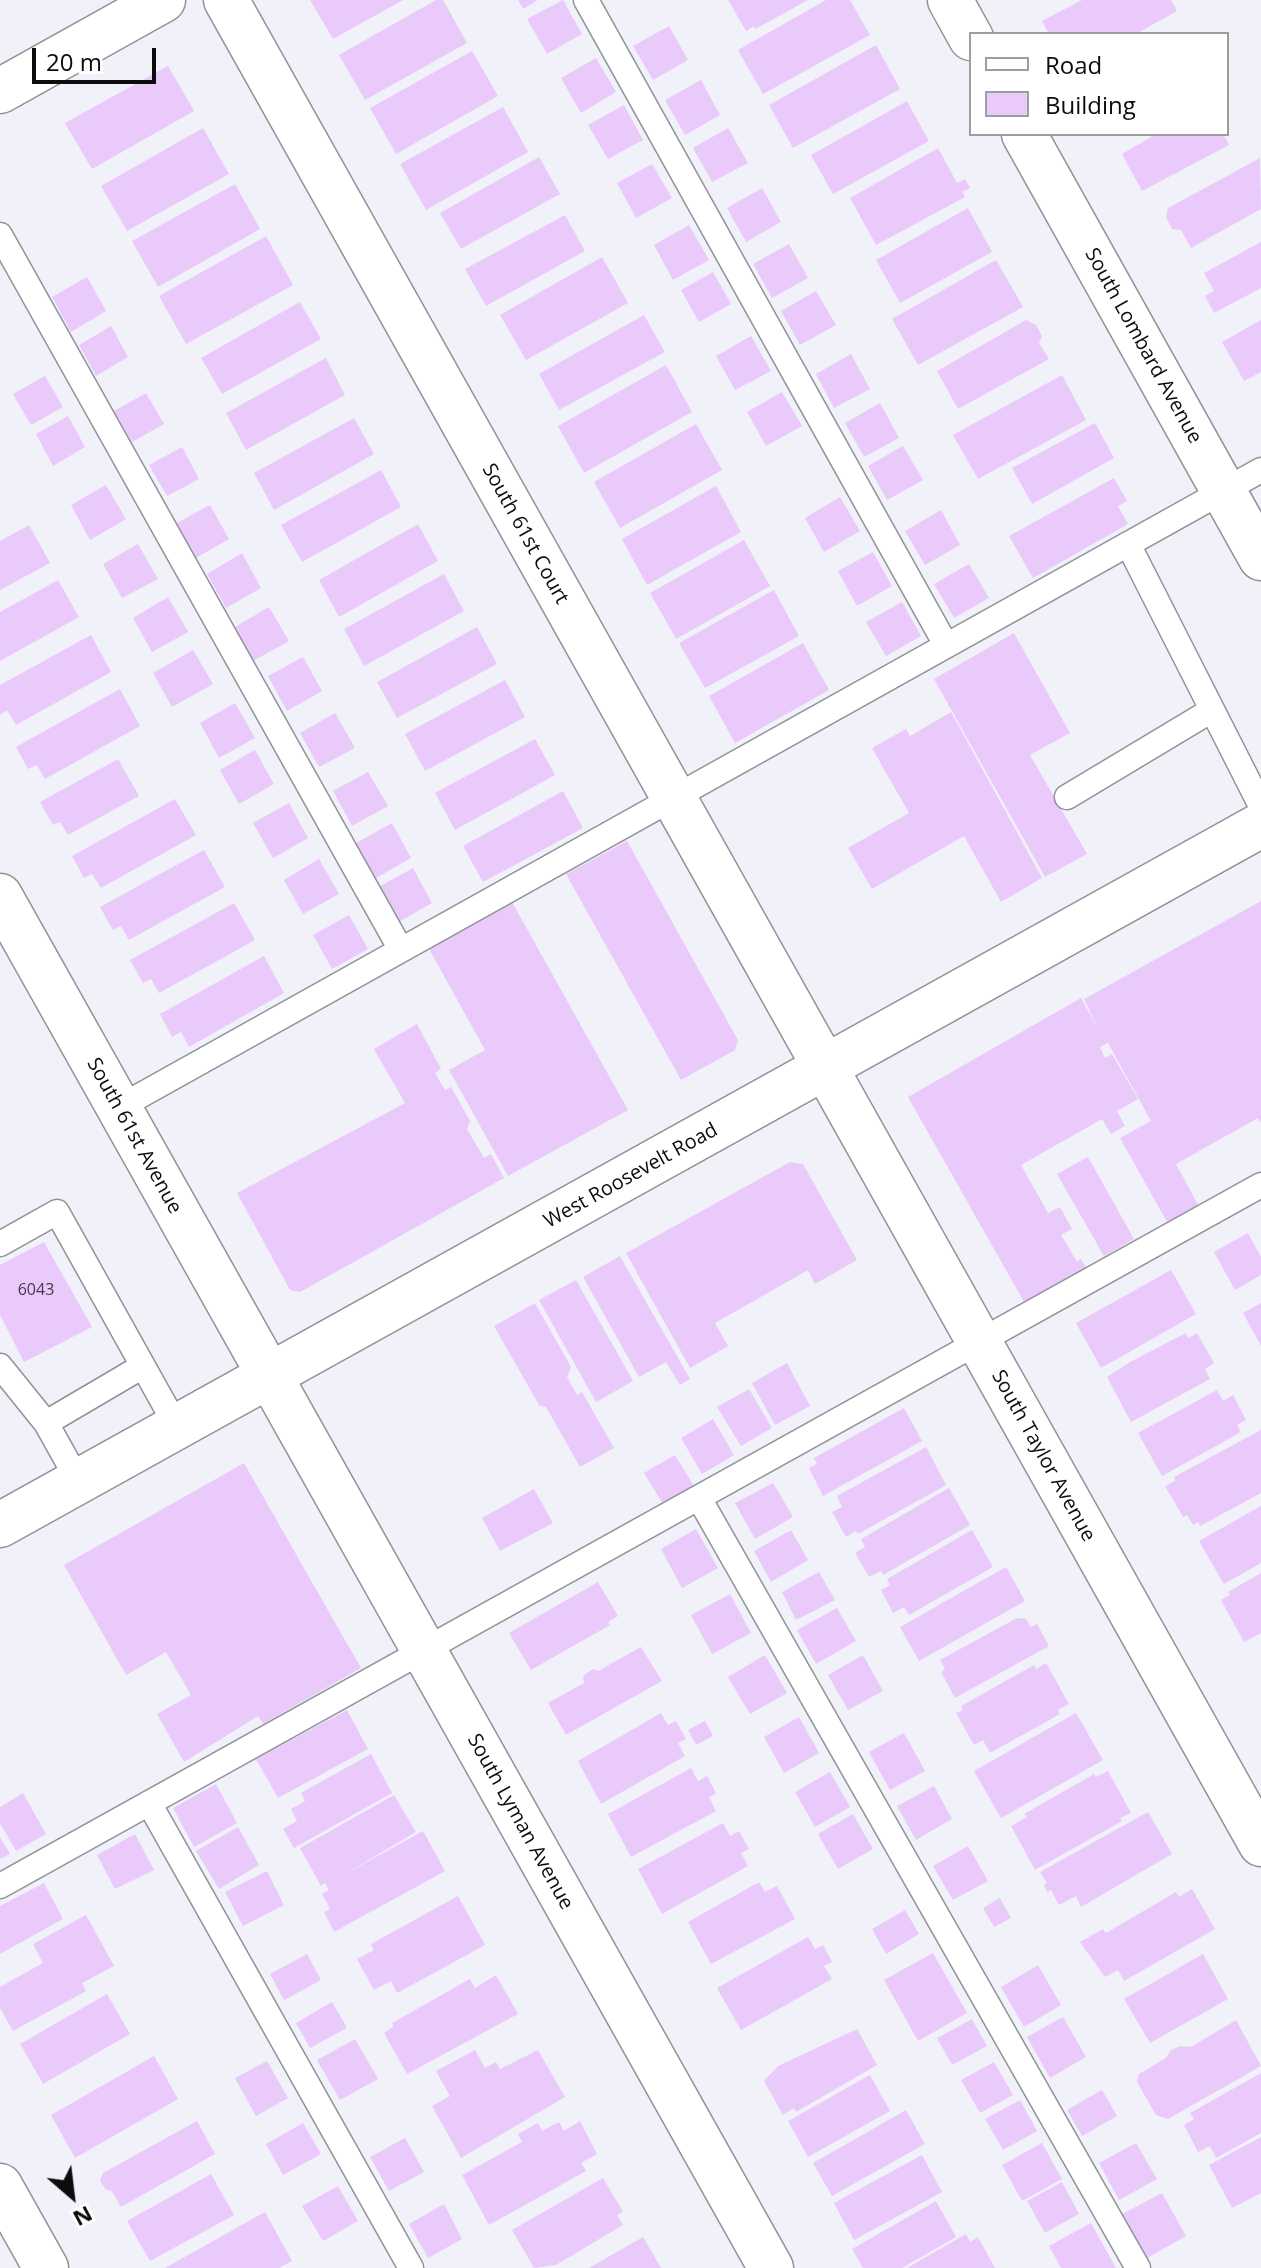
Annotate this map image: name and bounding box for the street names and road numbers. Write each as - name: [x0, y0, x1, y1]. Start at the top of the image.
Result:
- street label: South Lombard Avenue: [1079, 244, 1207, 448]
- street label: South 61st Court: [477, 460, 573, 608]
- street label: South 61st Avenue: [81, 1054, 187, 1218]
- street label: West Roosevelt Road: [540, 1118, 722, 1234]
- street label: South Taylor Avenue: [986, 1366, 1100, 1546]
- street label: South Lyman Avenue: [462, 1730, 578, 1914]

